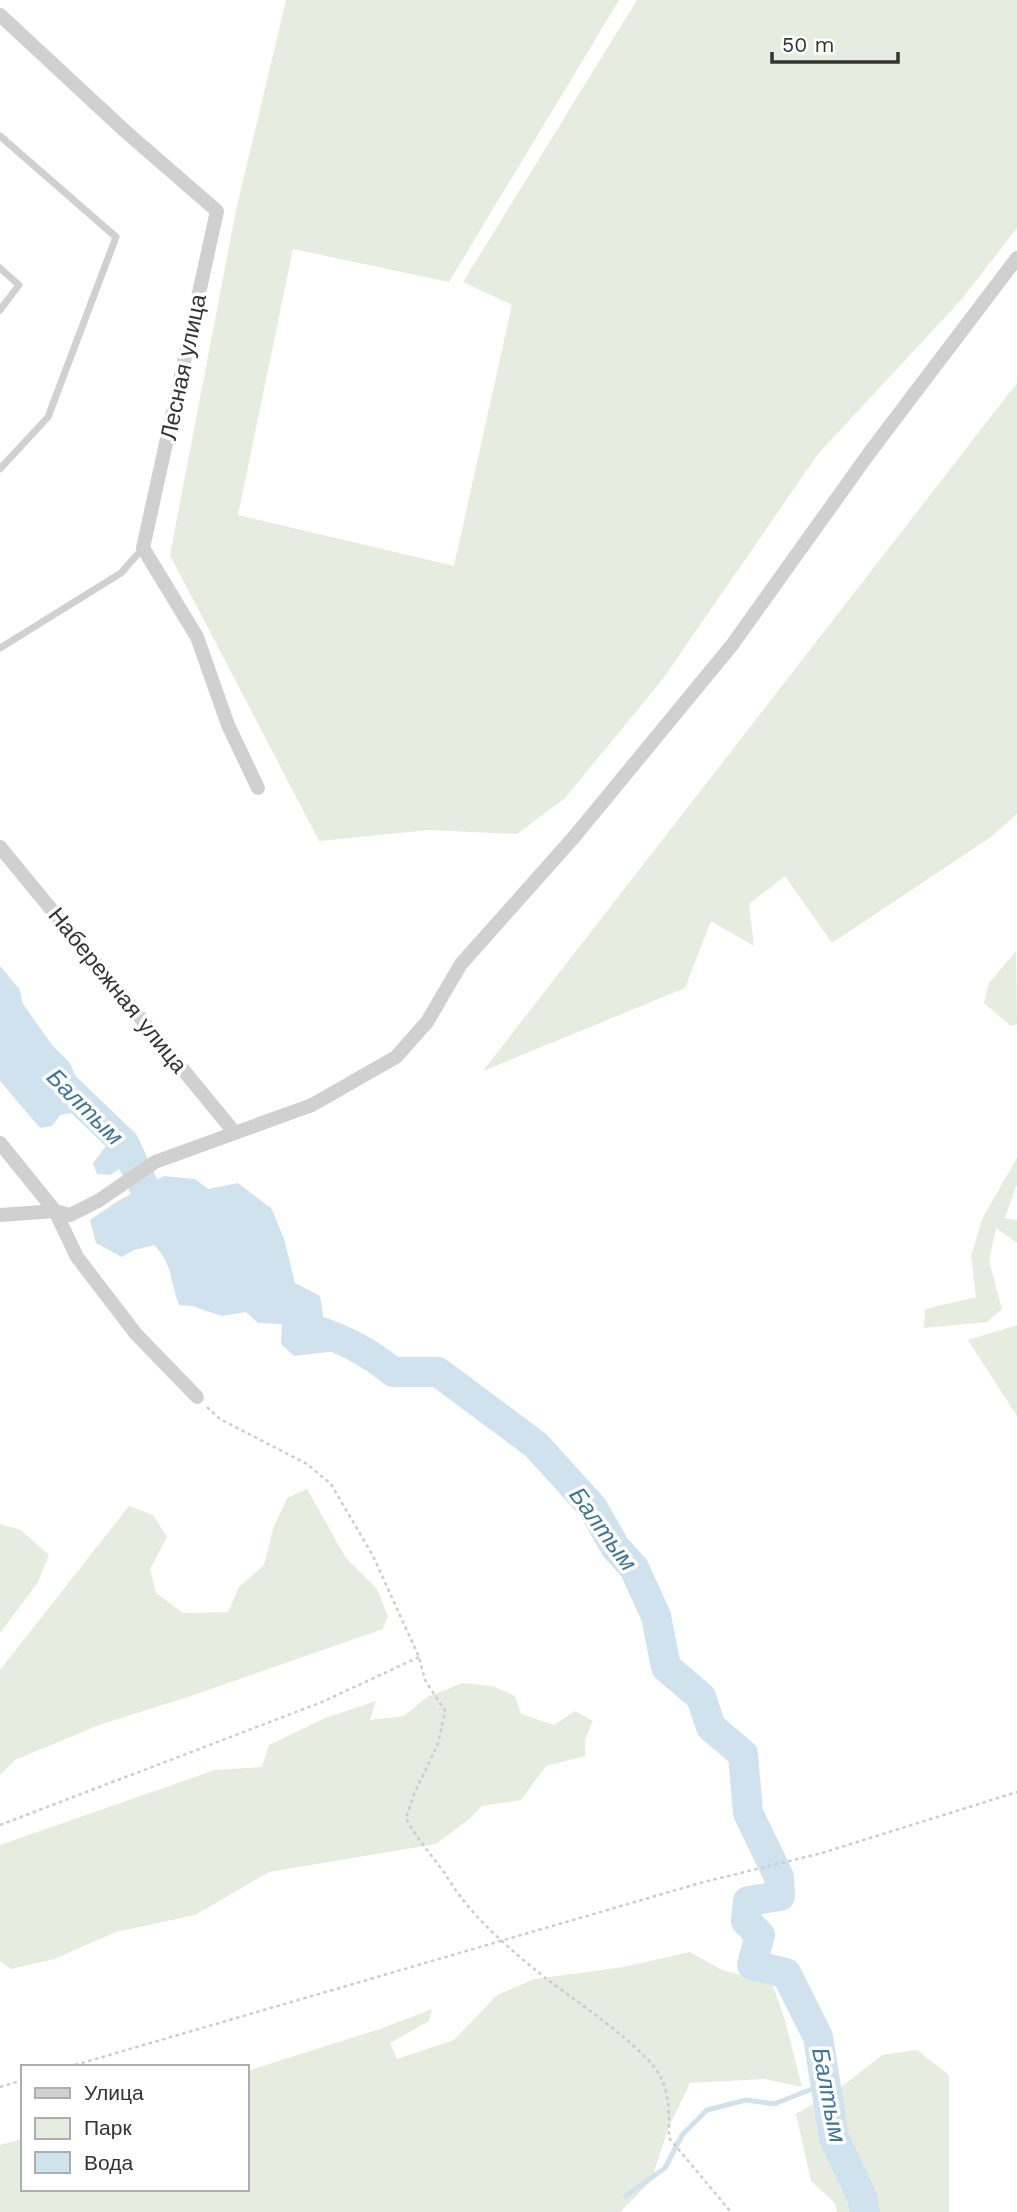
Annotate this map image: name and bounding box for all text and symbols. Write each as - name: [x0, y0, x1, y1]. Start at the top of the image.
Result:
- scale bar: [772, 21, 898, 65]
- text: 50 m: [782, 32, 834, 57]
- street label: Лесная улица: [155, 292, 212, 442]
- street label: Набережная улица: [43, 902, 193, 1079]
- water label: Балтым: [41, 1063, 129, 1151]
- water label: Балтым: [563, 1482, 643, 1576]
- water label: Балтым: [806, 2045, 852, 2145]
- legend: [21, 2065, 248, 2191]
- text: Улица: [84, 2080, 144, 2105]
- text: Парк: [84, 2115, 132, 2140]
- text: Вода: [84, 2150, 133, 2175]

